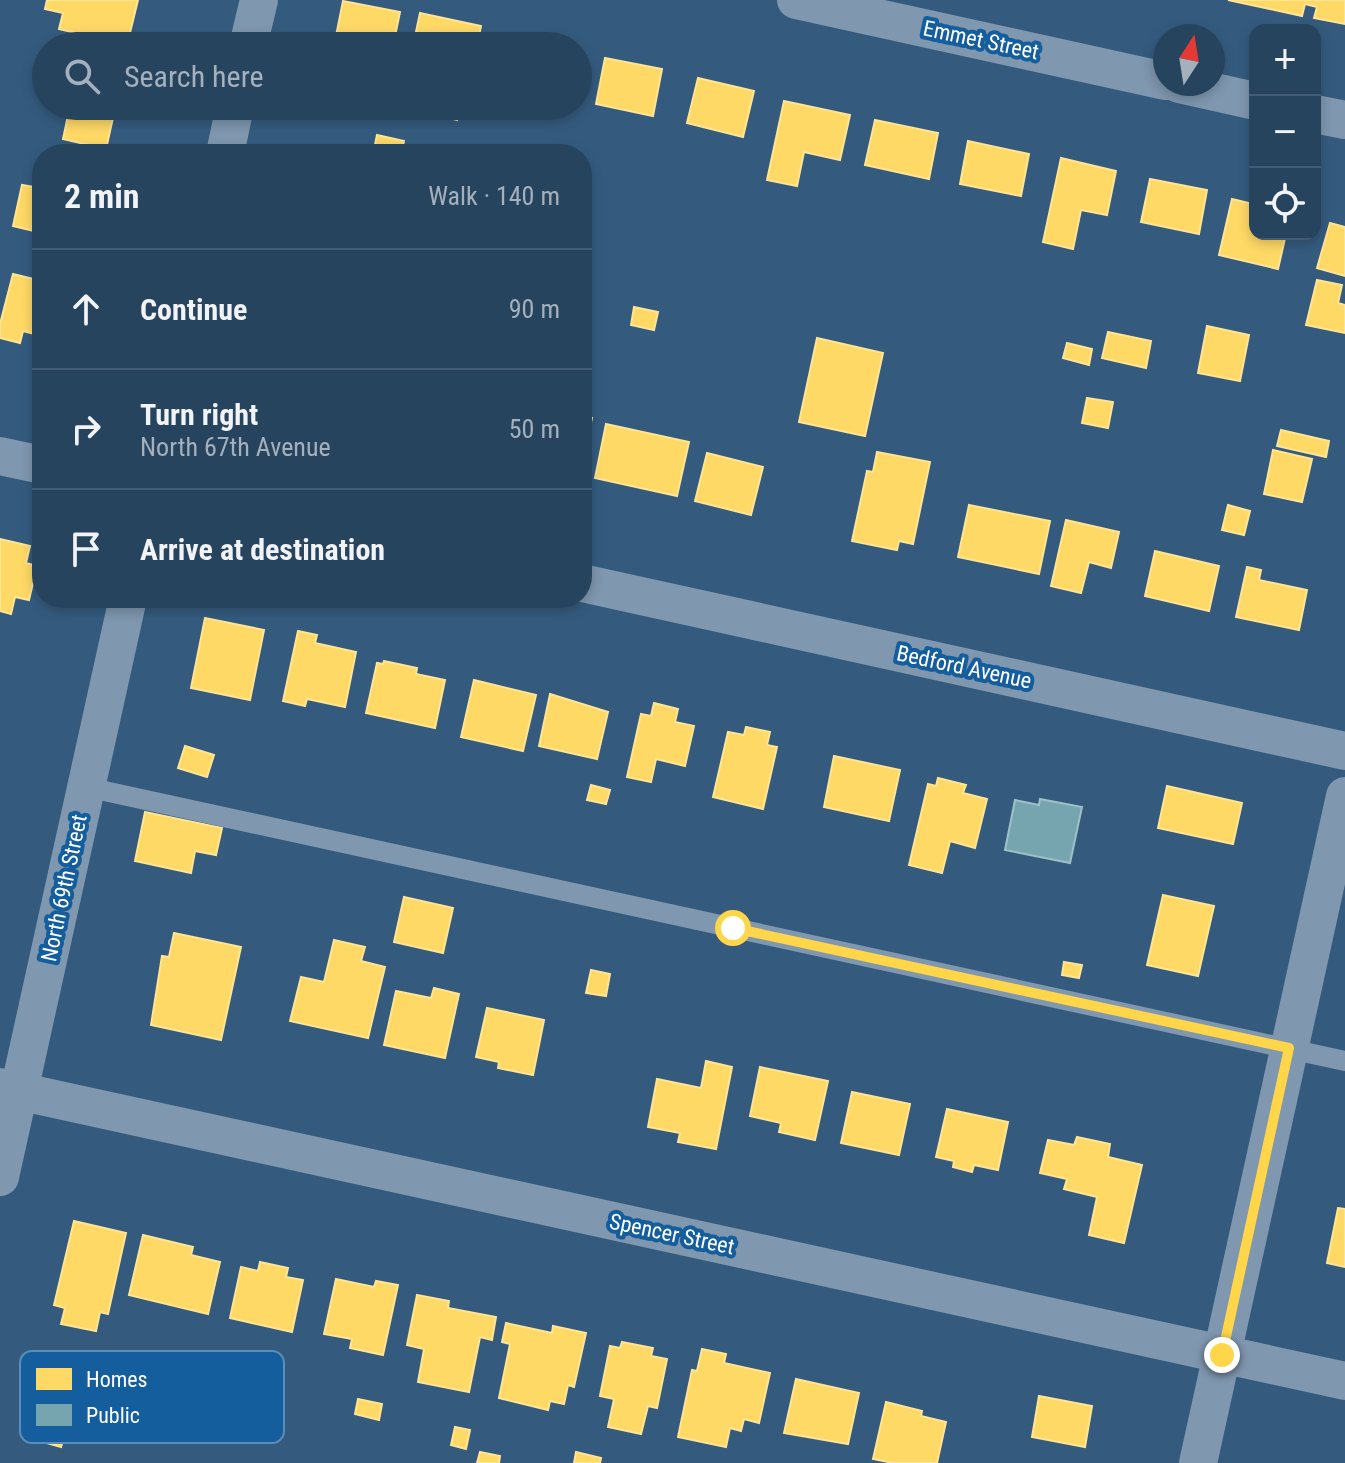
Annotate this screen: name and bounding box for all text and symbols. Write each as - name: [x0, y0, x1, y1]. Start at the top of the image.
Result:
- street label: Emmet Street: [921, 16, 1041, 64]
- north arrow: [1153, 24, 1225, 96]
- map controls: [1249, 24, 1321, 240]
- button: +: [1249, 24, 1321, 96]
- search box: [32, 32, 592, 120]
- icon: search: [60, 54, 104, 98]
- text: Search here: [124, 59, 264, 94]
- button: −: [1249, 96, 1321, 168]
- button: locate: [1249, 168, 1321, 240]
- text: 2 min: [64, 176, 140, 216]
- text: Walk · 140 m: [428, 181, 560, 211]
- icon: ahead: [64, 287, 108, 331]
- text: Continue: [140, 292, 247, 327]
- text: 90 m: [509, 294, 560, 324]
- text: Turn right: [140, 397, 258, 432]
- icon: right: [64, 407, 108, 451]
- text: 50 m: [509, 414, 560, 444]
- text: North 67th Avenue: [140, 432, 331, 462]
- icon: arrive: [64, 527, 108, 571]
- text: Arrive at destination: [140, 532, 385, 567]
- street label: Bedford Avenue: [894, 641, 1034, 693]
- street label: North 69th Street: [36, 812, 92, 964]
- route start: [715, 910, 751, 946]
- street label: Spencer Street: [607, 1209, 737, 1259]
- route end: [1204, 1337, 1240, 1373]
- legend: [20, 1351, 284, 1443]
- text: Homes: [86, 1367, 148, 1392]
- text: Public: [86, 1403, 140, 1428]

